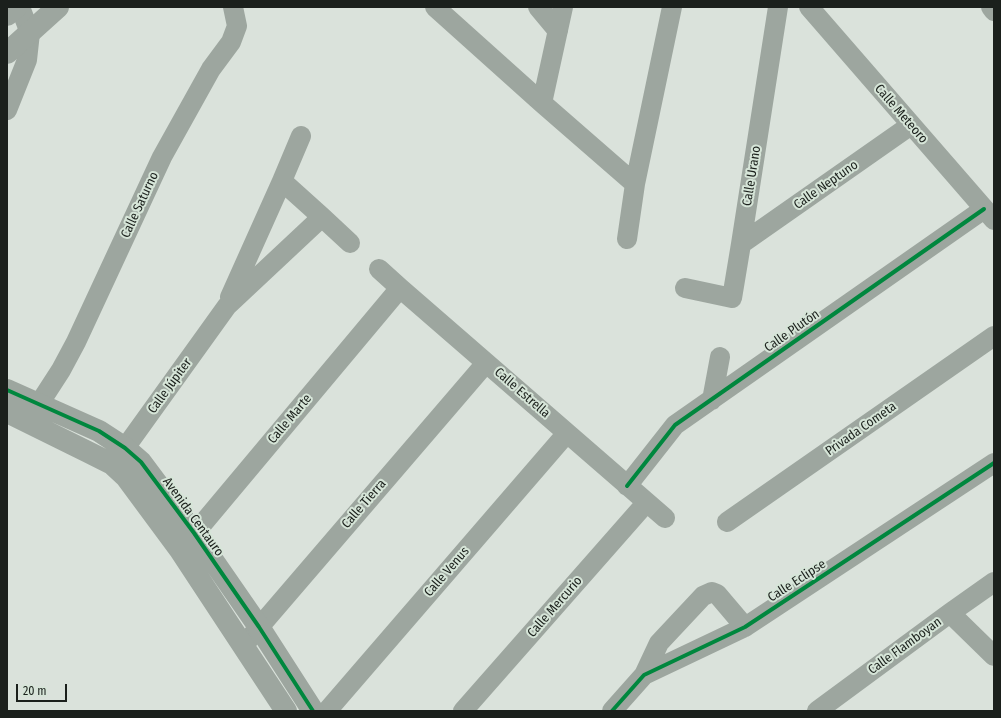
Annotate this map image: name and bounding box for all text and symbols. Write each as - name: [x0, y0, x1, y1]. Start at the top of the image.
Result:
- street label: Calle Meteoro: [871, 81, 931, 147]
- street label: Calle Urano: [740, 145, 764, 207]
- street label: Calle Neptuno: [791, 157, 861, 213]
- street label: Calle Saturno: [118, 169, 162, 241]
- street label: Calle Plutón: [761, 306, 823, 356]
- street label: Calle Júpiter: [145, 355, 195, 417]
- street label: Calle Estrella: [491, 365, 553, 421]
- street label: Calle Marte: [265, 391, 315, 447]
- street label: Privada Cometa: [823, 399, 899, 459]
- street label: Avenida Centauro: [159, 475, 227, 559]
- street label: Calle Tierra: [339, 476, 389, 532]
- street label: Calle Venus: [421, 544, 473, 600]
- street label: Calle Eclipse: [765, 556, 829, 606]
- street label: Calle Mercurio: [524, 573, 586, 641]
- street label: Calle Flamboyan: [865, 614, 945, 678]
- scale bar: [18, 676, 69, 702]
- text: 20 m: [23, 684, 47, 698]

